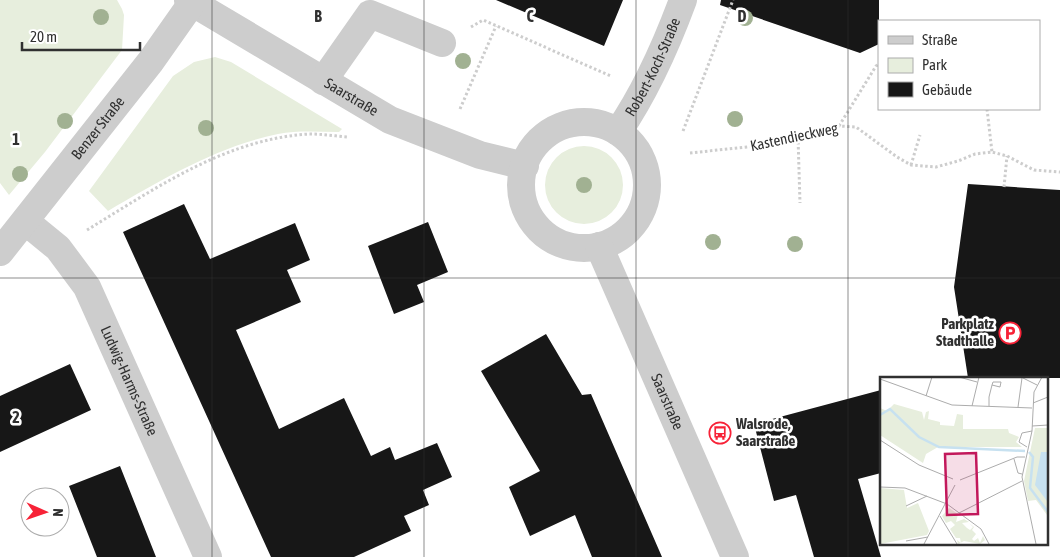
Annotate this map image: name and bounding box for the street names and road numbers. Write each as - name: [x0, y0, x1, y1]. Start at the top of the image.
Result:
- street label: Robert-Koch-Straße: [621, 15, 683, 119]
- street label: Saarstraße: [322, 74, 382, 119]
- street label: Benzer Straße: [68, 93, 128, 163]
- street label: Kastendieckweg: [749, 119, 840, 154]
- street label: Ludwig-Harms-Straße: [97, 323, 162, 438]
- street label: Saarstraße: [648, 371, 687, 432]

